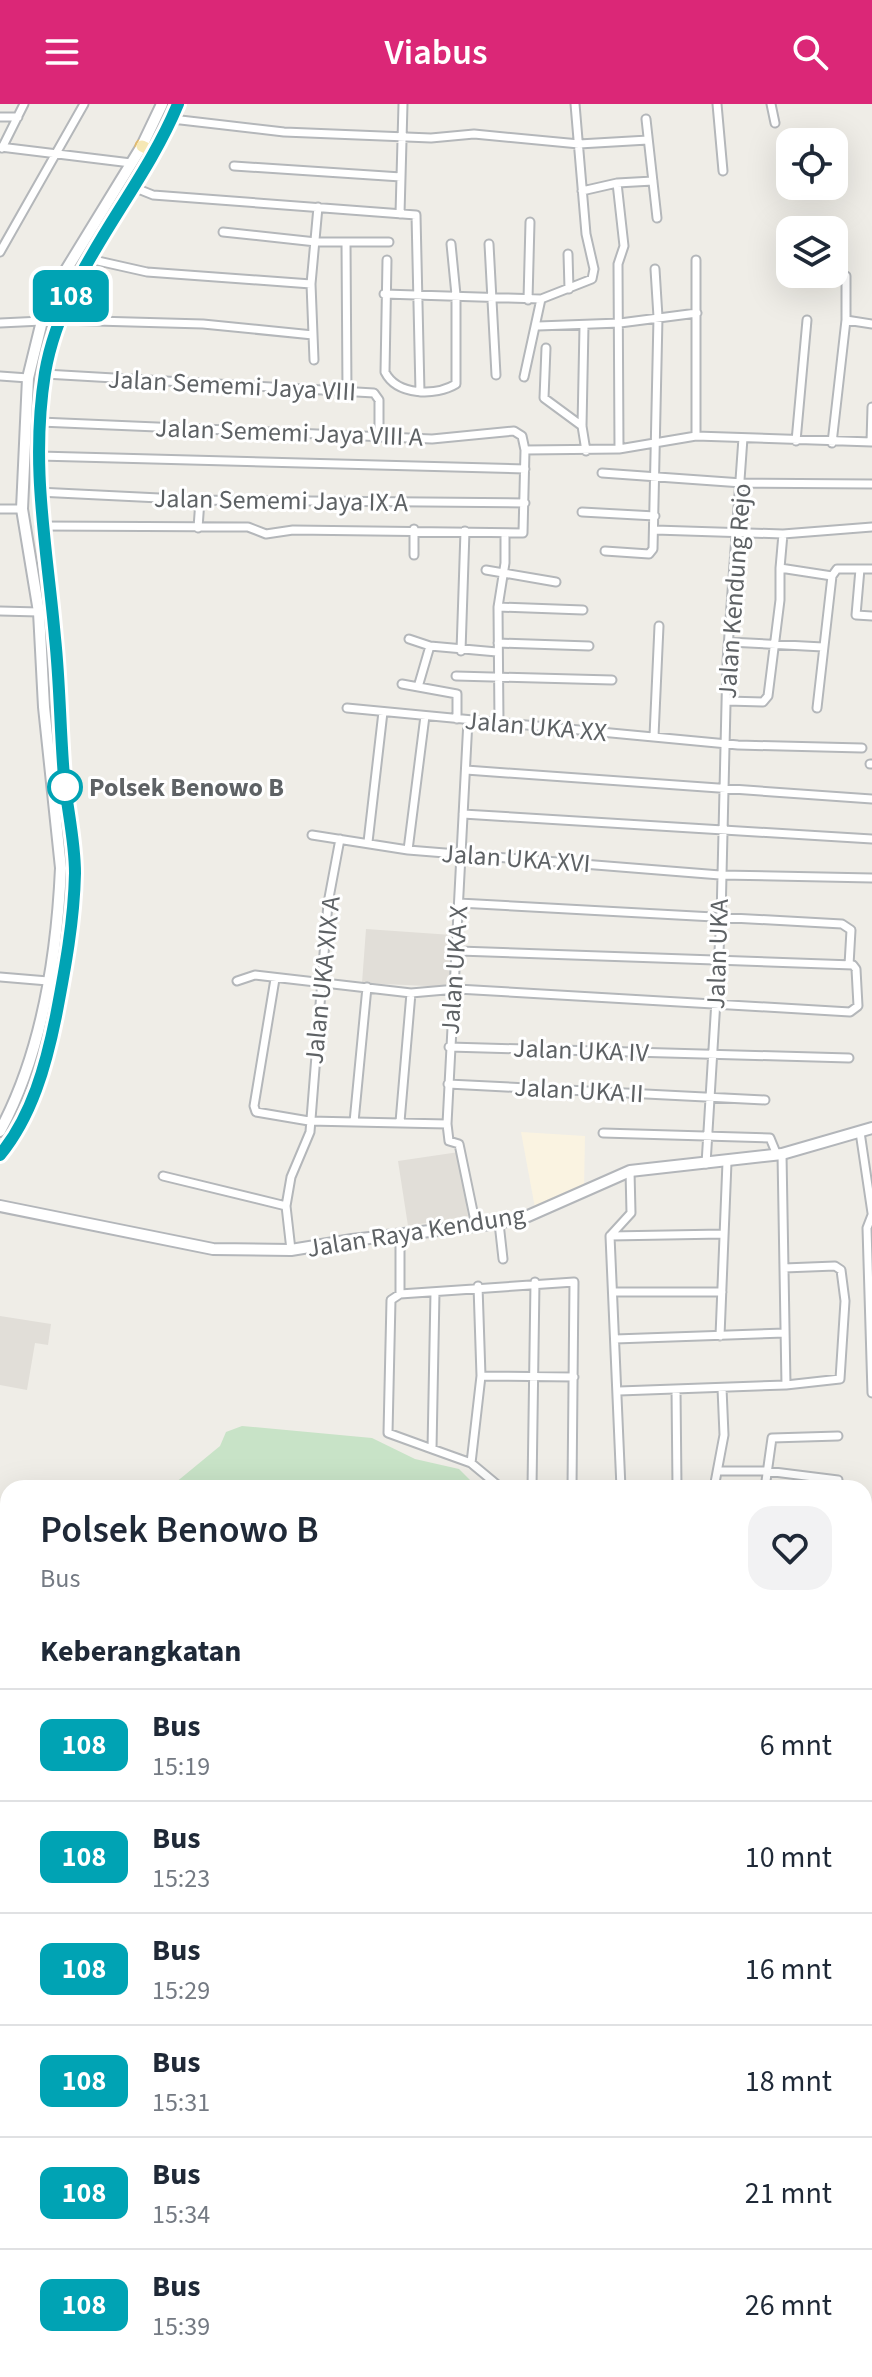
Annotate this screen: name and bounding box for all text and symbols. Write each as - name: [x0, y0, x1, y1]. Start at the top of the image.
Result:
- text: Viabus: [384, 27, 488, 78]
- icon: menu: [40, 30, 84, 74]
- icon: search: [788, 30, 832, 74]
- map controls: [776, 128, 848, 288]
- button: locate: [776, 128, 848, 200]
- button: layers: [776, 216, 848, 288]
- line badge: 108: [25, 270, 117, 322]
- text: 108: [49, 276, 93, 316]
- street label: Jalan Sememi Jaya VIII: [107, 361, 357, 410]
- street label: Jalan Sememi Jaya VIII A: [155, 409, 424, 456]
- street label: Jalan Sememi Jaya IX A: [154, 480, 409, 521]
- street label: Jalan Kendung Rejo: [709, 482, 760, 700]
- street label: Jalan UKA XX: [463, 702, 608, 751]
- place label: Polsek Benowo B: [89, 769, 284, 806]
- marker: Polsek Benowo B: [48, 770, 82, 804]
- street label: Jalan UKA XVI: [440, 835, 592, 882]
- street label: Jalan UKA XIX A: [295, 893, 350, 1066]
- street label: Jalan UKA: [697, 897, 738, 1010]
- street label: Jalan UKA X: [432, 904, 477, 1036]
- street label: Jalan UKA IV: [512, 1030, 650, 1071]
- street label: Jalan UKA II: [513, 1069, 644, 1112]
- street label: Jalan Raya Kendung: [304, 1196, 528, 1267]
- text: Polsek Benowo B: [40, 1503, 319, 1557]
- button: heart: [748, 1506, 832, 1590]
- text: Bus: [40, 1560, 80, 1597]
- text: Keberangkatan: [40, 1630, 242, 1673]
- text: Bus: [152, 1705, 200, 1748]
- text: 6 mnt: [760, 1724, 832, 1767]
- text: 108: [62, 1725, 106, 1765]
- text: 15:19: [152, 1748, 210, 1785]
- text: Bus: [152, 1817, 200, 1860]
- text: 10 mnt: [745, 1836, 832, 1879]
- text: 108: [62, 1837, 106, 1877]
- text: 15:23: [152, 1860, 210, 1897]
- text: Bus: [152, 1929, 200, 1972]
- text: 16 mnt: [745, 1948, 832, 1991]
- text: 108: [62, 1949, 106, 1989]
- text: 15:29: [152, 1972, 210, 2009]
- text: Bus: [152, 2041, 200, 2084]
- text: 18 mnt: [745, 2060, 832, 2103]
- text: 108: [62, 2061, 106, 2101]
- text: 15:31: [152, 2084, 210, 2121]
- text: Bus: [152, 2153, 200, 2196]
- text: 21 mnt: [745, 2172, 832, 2215]
- text: 108: [62, 2173, 106, 2213]
- text: 15:34: [152, 2196, 210, 2233]
- text: Bus: [152, 2265, 200, 2308]
- text: 26 mnt: [745, 2284, 832, 2327]
- text: 108: [62, 2285, 106, 2325]
- text: 15:39: [152, 2308, 210, 2345]

